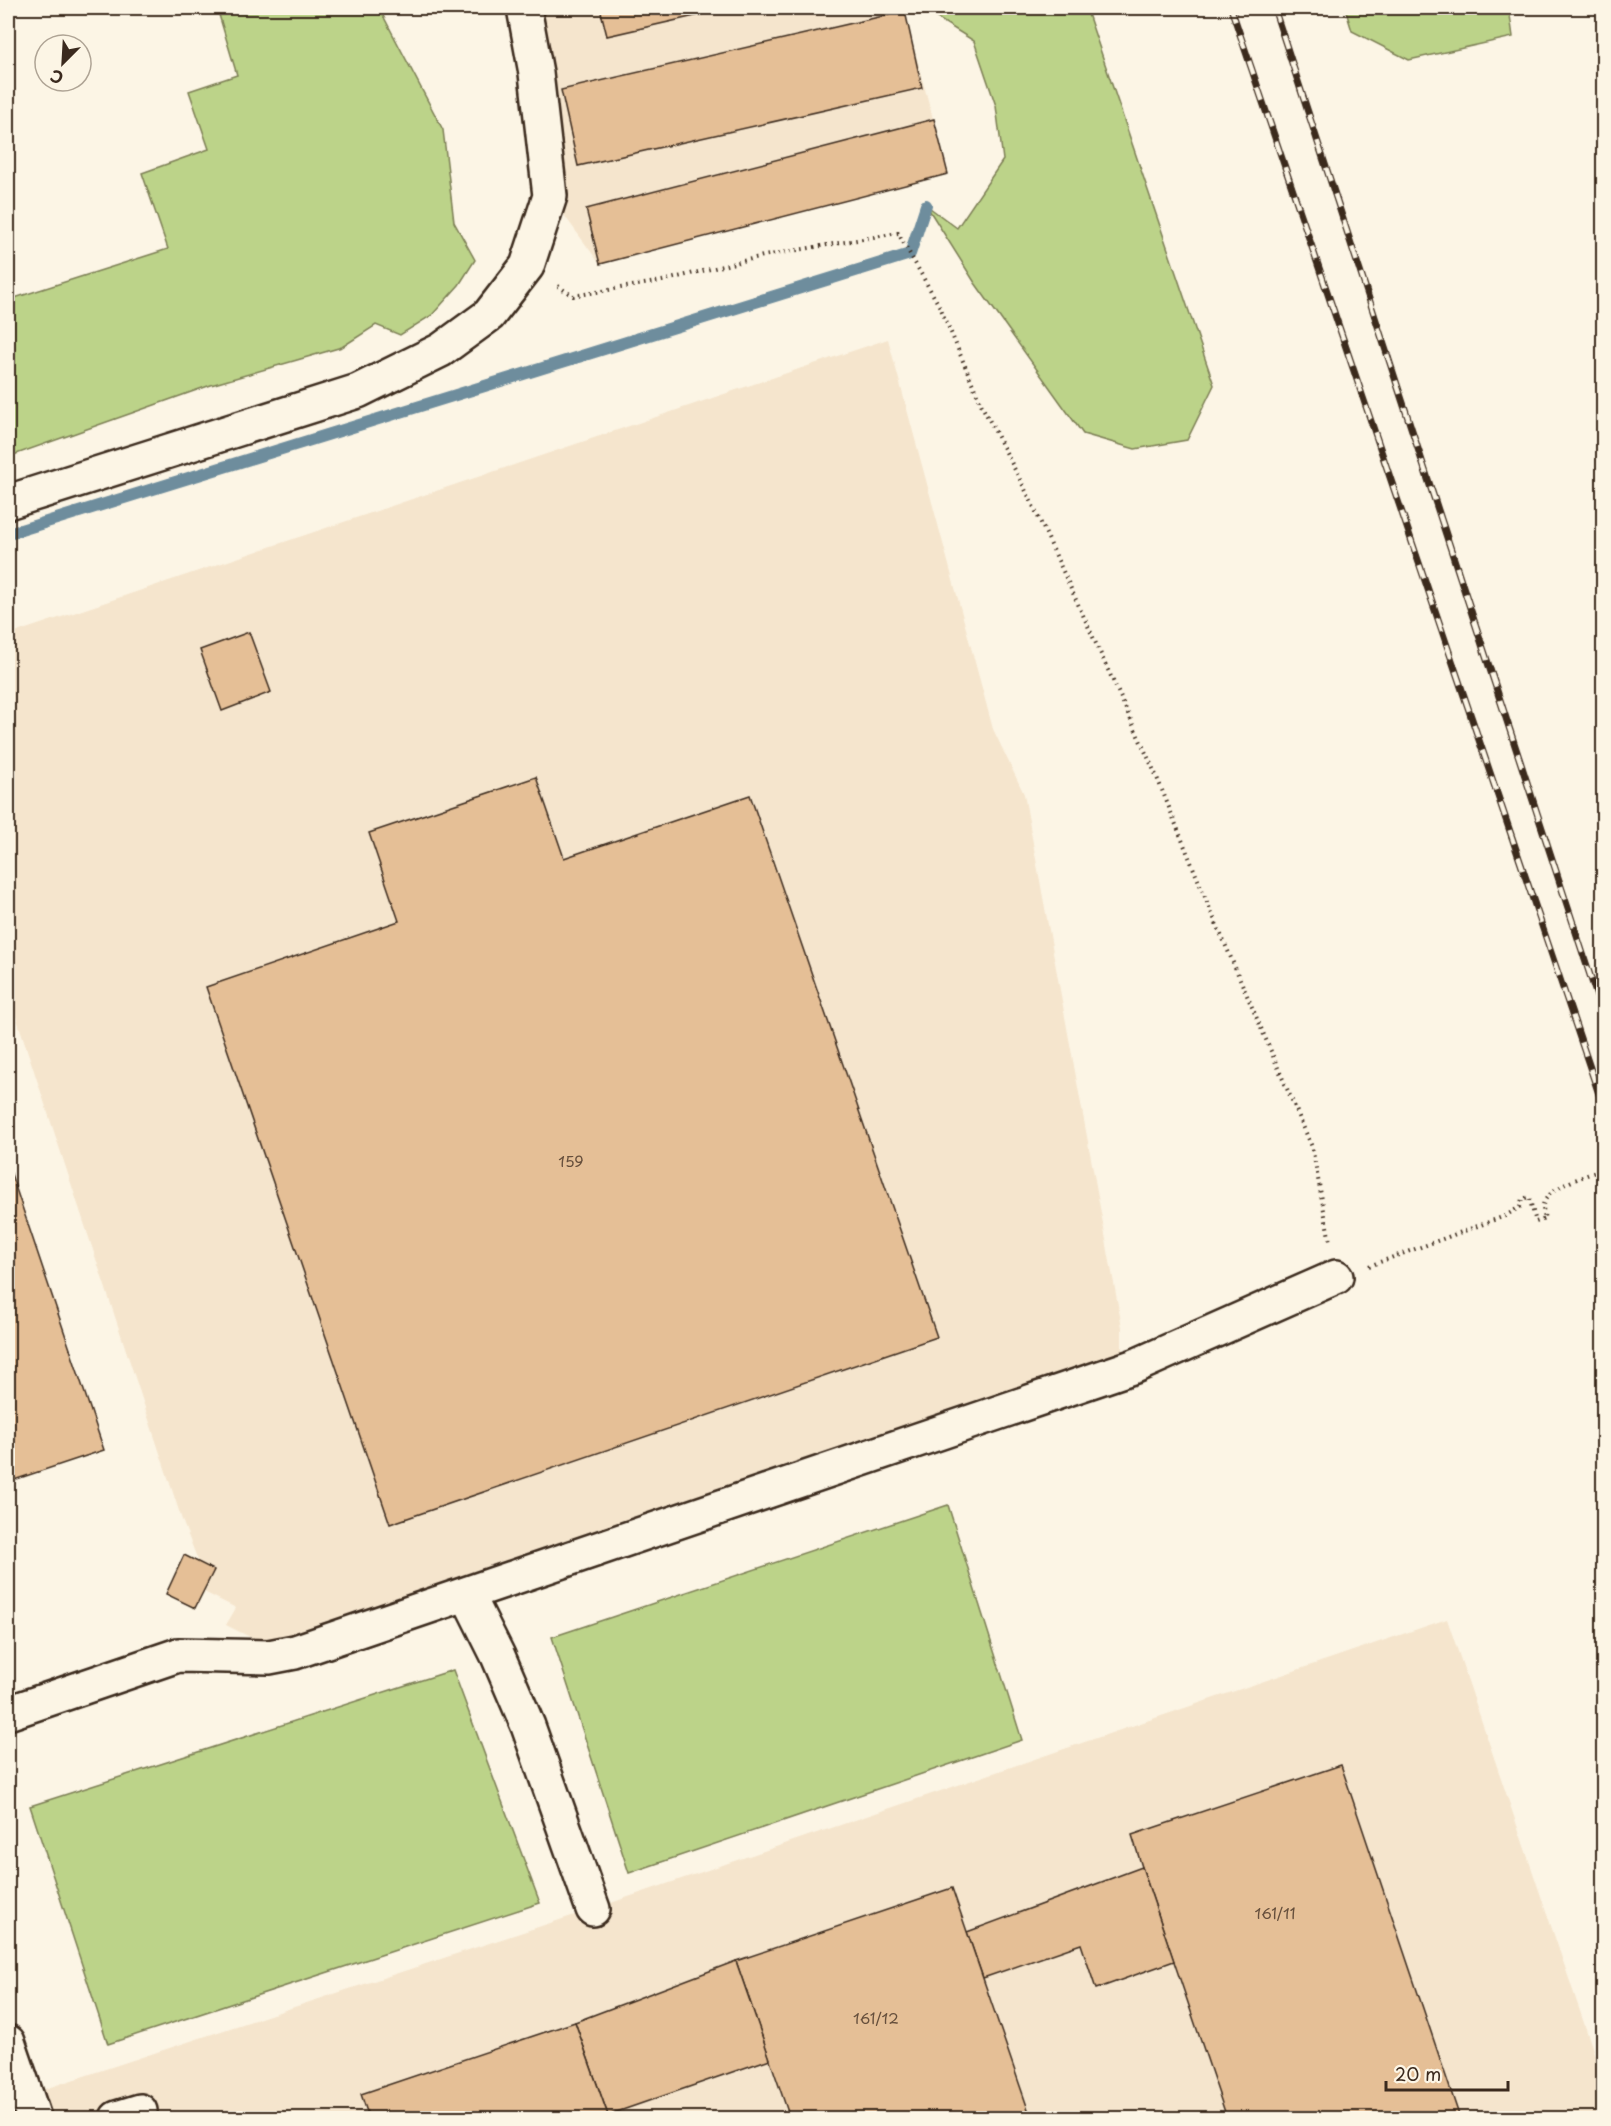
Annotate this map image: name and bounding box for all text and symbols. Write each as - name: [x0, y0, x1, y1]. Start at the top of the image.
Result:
- north arrow: [33, 33, 93, 93]
- text: С: [46, 64, 67, 91]
- house number: 159: [558, 1149, 584, 1172]
- house number: 161/11: [1254, 1901, 1296, 1924]
- house number: 161/12: [853, 2006, 899, 2029]
- scale bar: [1386, 2054, 1508, 2092]
- text: 20 m: [1395, 2060, 1441, 2087]

